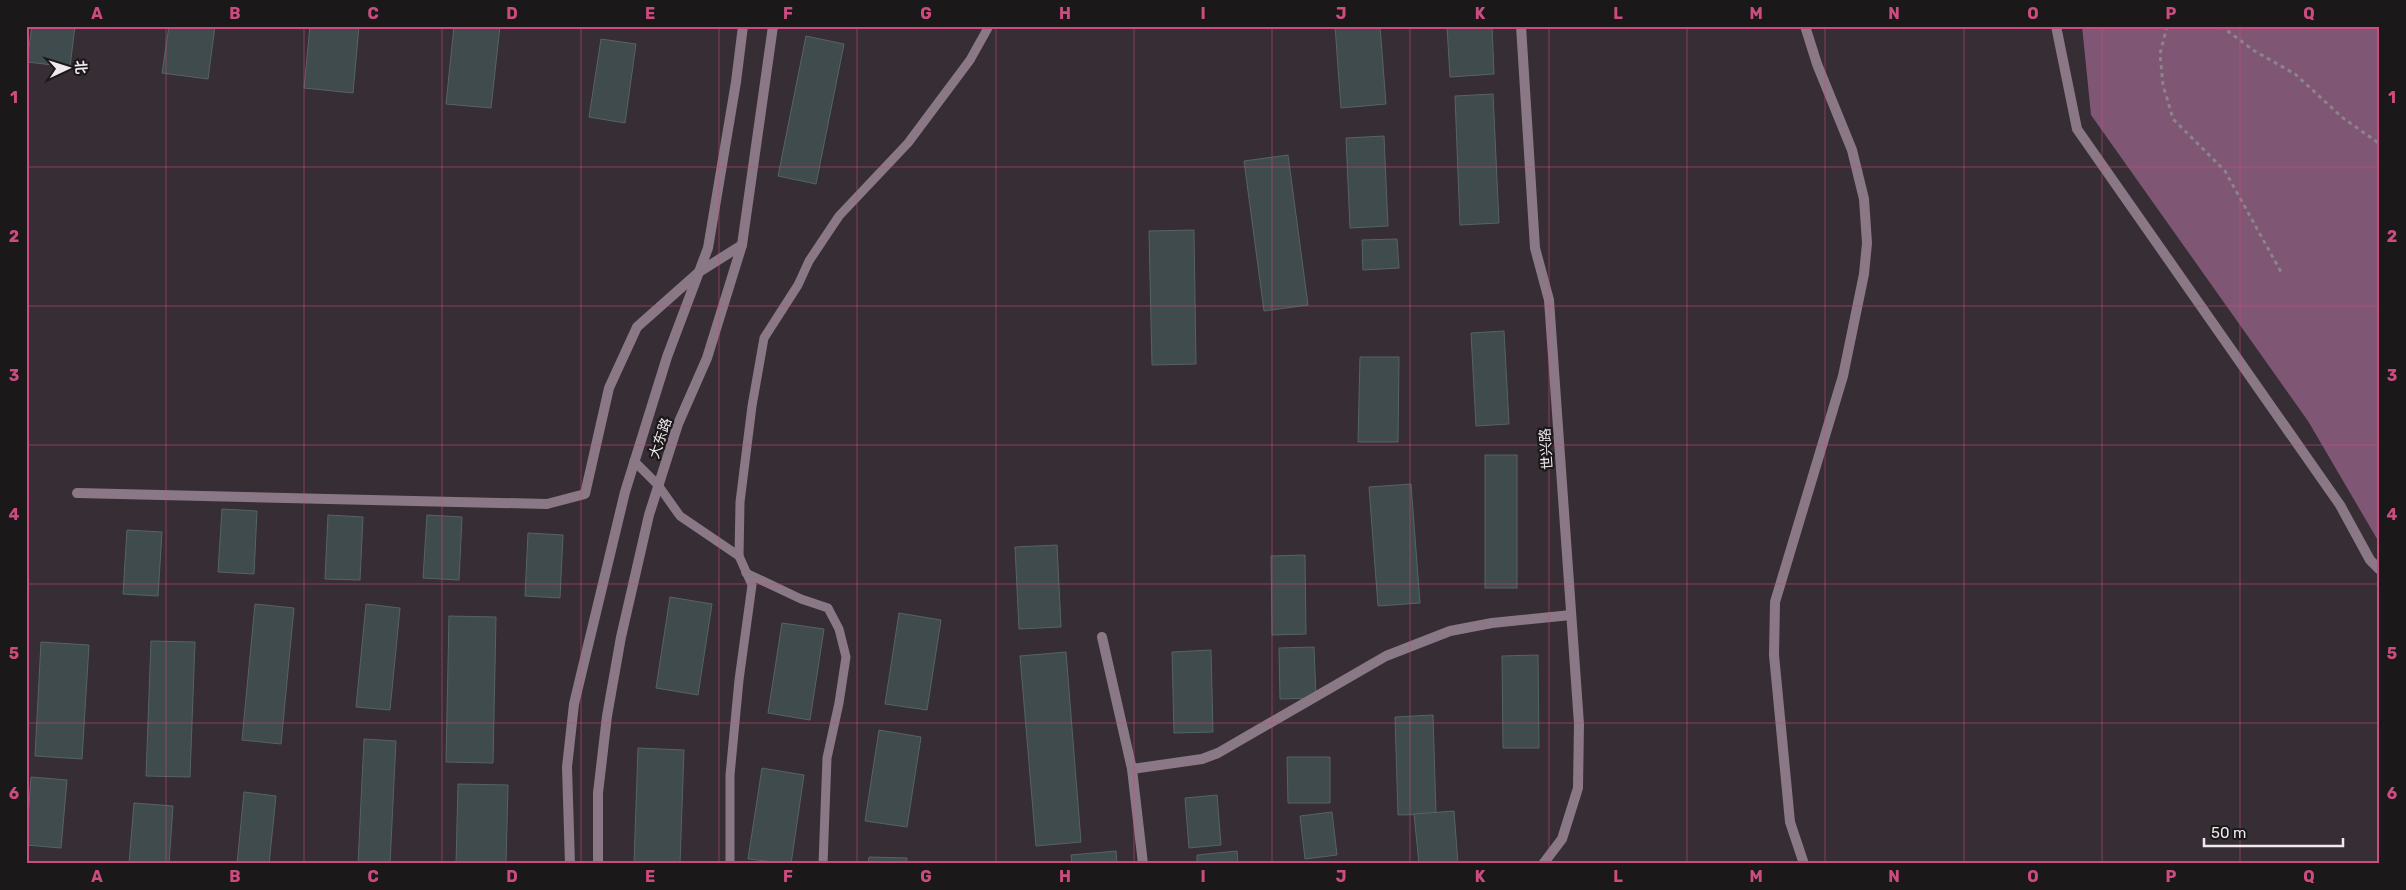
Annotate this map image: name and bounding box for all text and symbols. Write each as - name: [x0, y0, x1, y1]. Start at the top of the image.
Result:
- text: A: [91, 4, 103, 23]
- text: B: [229, 4, 241, 23]
- text: C: [367, 4, 379, 23]
- text: D: [506, 4, 518, 23]
- text: E: [645, 4, 655, 23]
- text: F: [783, 4, 793, 23]
- text: G: [920, 4, 932, 23]
- text: H: [1059, 4, 1071, 23]
- text: I: [1200, 4, 1206, 23]
- text: J: [1336, 4, 1346, 23]
- text: K: [1475, 4, 1486, 23]
- text: L: [1613, 4, 1623, 23]
- text: M: [1749, 4, 1763, 23]
- text: N: [1888, 4, 1900, 23]
- text: O: [2027, 4, 2039, 23]
- text: P: [2166, 4, 2177, 23]
- text: Q: [2303, 4, 2315, 23]
- north arrow: [42, 42, 92, 92]
- text: 北: [72, 60, 89, 75]
- text: 1: [10, 88, 18, 107]
- text: 1: [2388, 88, 2396, 107]
- text: 2: [9, 227, 19, 246]
- text: 2: [2387, 227, 2397, 246]
- text: 3: [9, 366, 19, 385]
- text: 3: [2387, 366, 2397, 385]
- street label: 大东路: [646, 416, 675, 461]
- street label: 世兴路: [1537, 427, 1556, 471]
- text: 4: [9, 505, 20, 524]
- text: 4: [2387, 505, 2398, 524]
- text: 5: [9, 644, 19, 663]
- text: 5: [2387, 644, 2397, 663]
- text: 6: [9, 784, 19, 803]
- text: 6: [2387, 784, 2397, 803]
- scale bar: [2204, 815, 2342, 847]
- text: 50 m: [2211, 824, 2246, 842]
- text: A: [91, 867, 103, 886]
- text: B: [229, 867, 241, 886]
- text: C: [367, 867, 379, 886]
- text: D: [506, 867, 518, 886]
- text: E: [645, 867, 655, 886]
- text: F: [783, 867, 793, 886]
- text: G: [920, 867, 932, 886]
- text: H: [1059, 867, 1071, 886]
- text: I: [1200, 867, 1206, 886]
- text: J: [1336, 867, 1346, 886]
- text: K: [1475, 867, 1486, 886]
- text: L: [1613, 867, 1623, 886]
- text: M: [1749, 867, 1763, 886]
- text: N: [1888, 867, 1900, 886]
- text: O: [2027, 867, 2039, 886]
- text: P: [2166, 867, 2177, 886]
- text: Q: [2303, 867, 2315, 886]

